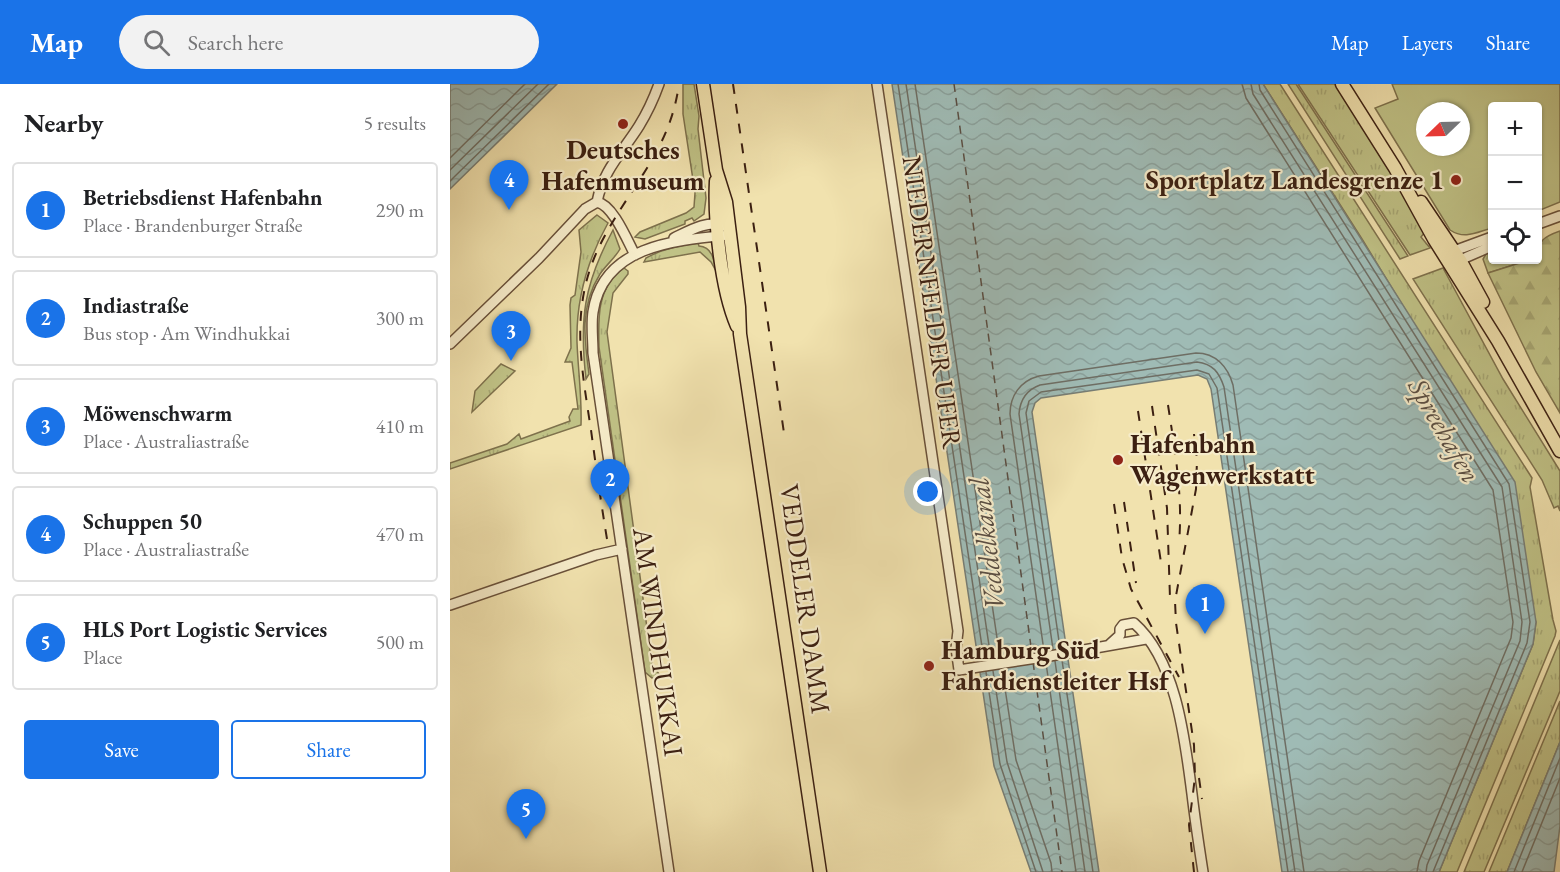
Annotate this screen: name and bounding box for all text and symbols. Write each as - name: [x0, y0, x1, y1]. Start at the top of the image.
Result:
- search box: [119, 15, 539, 69]
- text: Map: [30, 24, 83, 60]
- icon: search: [140, 26, 173, 59]
- text: Search here: [188, 28, 283, 57]
- text: Map: [1331, 29, 1369, 56]
- text: Layers: [1402, 29, 1453, 56]
- text: Share: [1486, 29, 1530, 56]
- north arrow: [1416, 102, 1470, 156]
- map controls: [1488, 102, 1542, 264]
- button: +: [1488, 102, 1542, 156]
- text: Nearby: [24, 106, 104, 140]
- text: 5 results: [363, 110, 426, 136]
- marker: Deutsches Hafenmuseum: [616, 117, 630, 131]
- place label: Deutsches Hafenmuseum: [541, 132, 705, 198]
- street label: NIEDERNFELDER UFER: [895, 153, 970, 451]
- button: −: [1488, 156, 1542, 210]
- pin: 4: [490, 160, 528, 210]
- place label: Sportplatz Landesgrenze 1: [1146, 162, 1444, 197]
- marker: Sportplatz Landesgrenze 1: [1449, 173, 1463, 187]
- text: Betriebsdienst Hafenbahn: [83, 183, 322, 212]
- text: 1: [40, 197, 51, 223]
- text: 290 m: [376, 197, 424, 223]
- button: locate: [1488, 210, 1542, 264]
- text: Place · Brandenburger Straße: [83, 212, 303, 238]
- text: Indiastraße: [83, 291, 189, 320]
- text: 2: [40, 305, 51, 331]
- text: 300 m: [376, 305, 424, 331]
- pin: 3: [492, 312, 530, 361]
- text: Bus stop · Am Windhukkai: [83, 320, 290, 346]
- water label: Spreehafen: [1400, 370, 1489, 489]
- text: Möwenschwarm: [83, 399, 232, 428]
- text: 3: [40, 413, 51, 439]
- text: 410 m: [376, 413, 424, 439]
- place label: Hafenbahn Wagenwerkstatt: [1130, 426, 1315, 492]
- text: Place · Australiastraße: [83, 428, 249, 454]
- marker: Hafenbahn Wagenwerkstatt: [1111, 453, 1125, 467]
- pin: 2: [590, 460, 630, 509]
- water label: Veddelkanal: [960, 475, 1012, 612]
- your location: [913, 477, 942, 506]
- street label: VEDDELER DAMM: [772, 482, 839, 716]
- text: Schuppen 50: [83, 507, 202, 536]
- text: 4: [40, 521, 51, 547]
- text: 470 m: [376, 521, 424, 547]
- street label: AM WINDHUKKAI: [625, 524, 692, 758]
- text: Place · Australiastraße: [83, 536, 249, 562]
- pin: 1: [1186, 584, 1224, 634]
- text: HLS Port Logistic Services: [83, 615, 327, 644]
- text: 5: [40, 629, 51, 655]
- text: 500 m: [376, 629, 424, 655]
- place label: Hamburg Süd Fahrdienstleiter Hsf: [941, 632, 1172, 698]
- text: Place: [83, 644, 122, 670]
- marker: Hamburg Süd Fahrdienstleiter Hsf: [922, 659, 936, 673]
- button: Save: [24, 720, 219, 779]
- button: Share: [231, 720, 426, 779]
- pin: 5: [506, 790, 546, 839]

